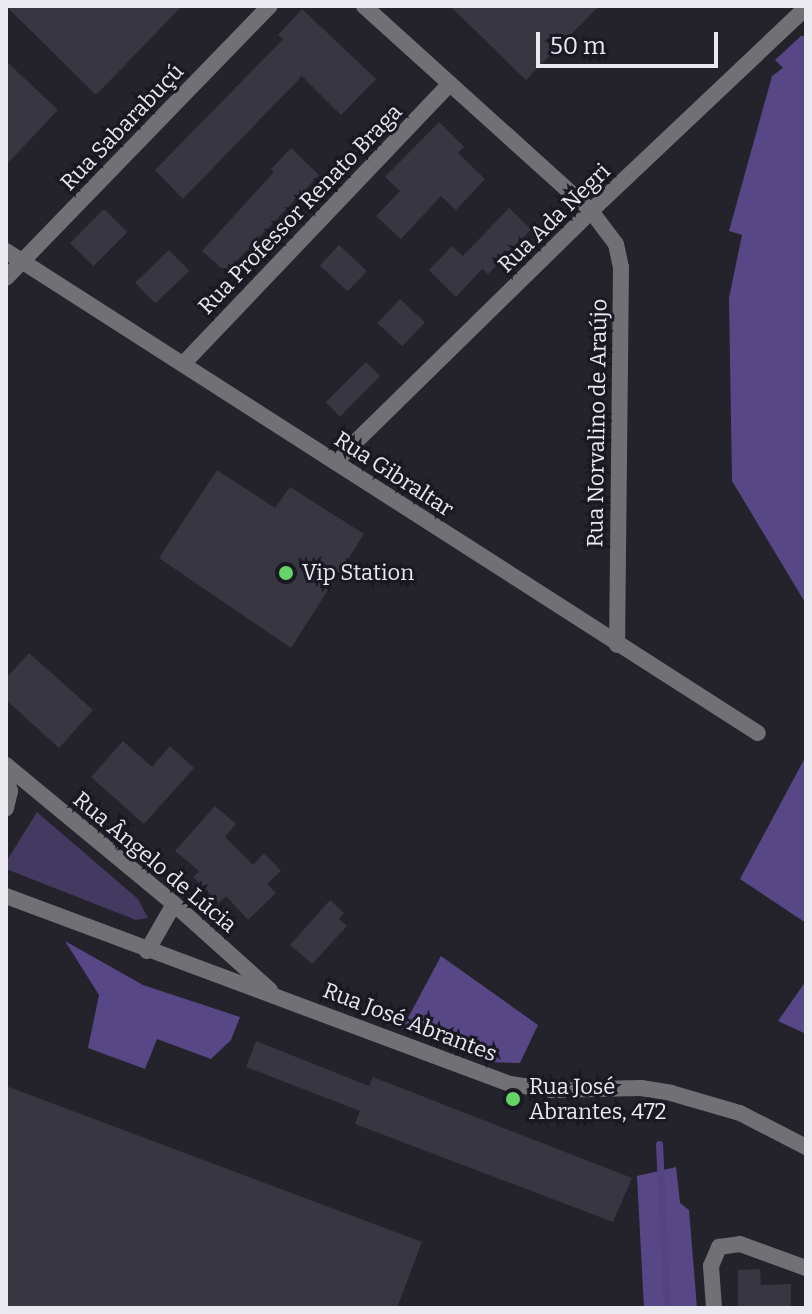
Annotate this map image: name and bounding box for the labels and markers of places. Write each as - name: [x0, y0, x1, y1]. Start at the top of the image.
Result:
- place label: Vip Station: [302, 560, 414, 586]
- marker: Vip Station: [277, 564, 295, 582]
- place label: Rua José Abrantes, 472: [529, 1073, 667, 1124]
- marker: Rua José Abrantes, 472: [504, 1090, 522, 1108]

